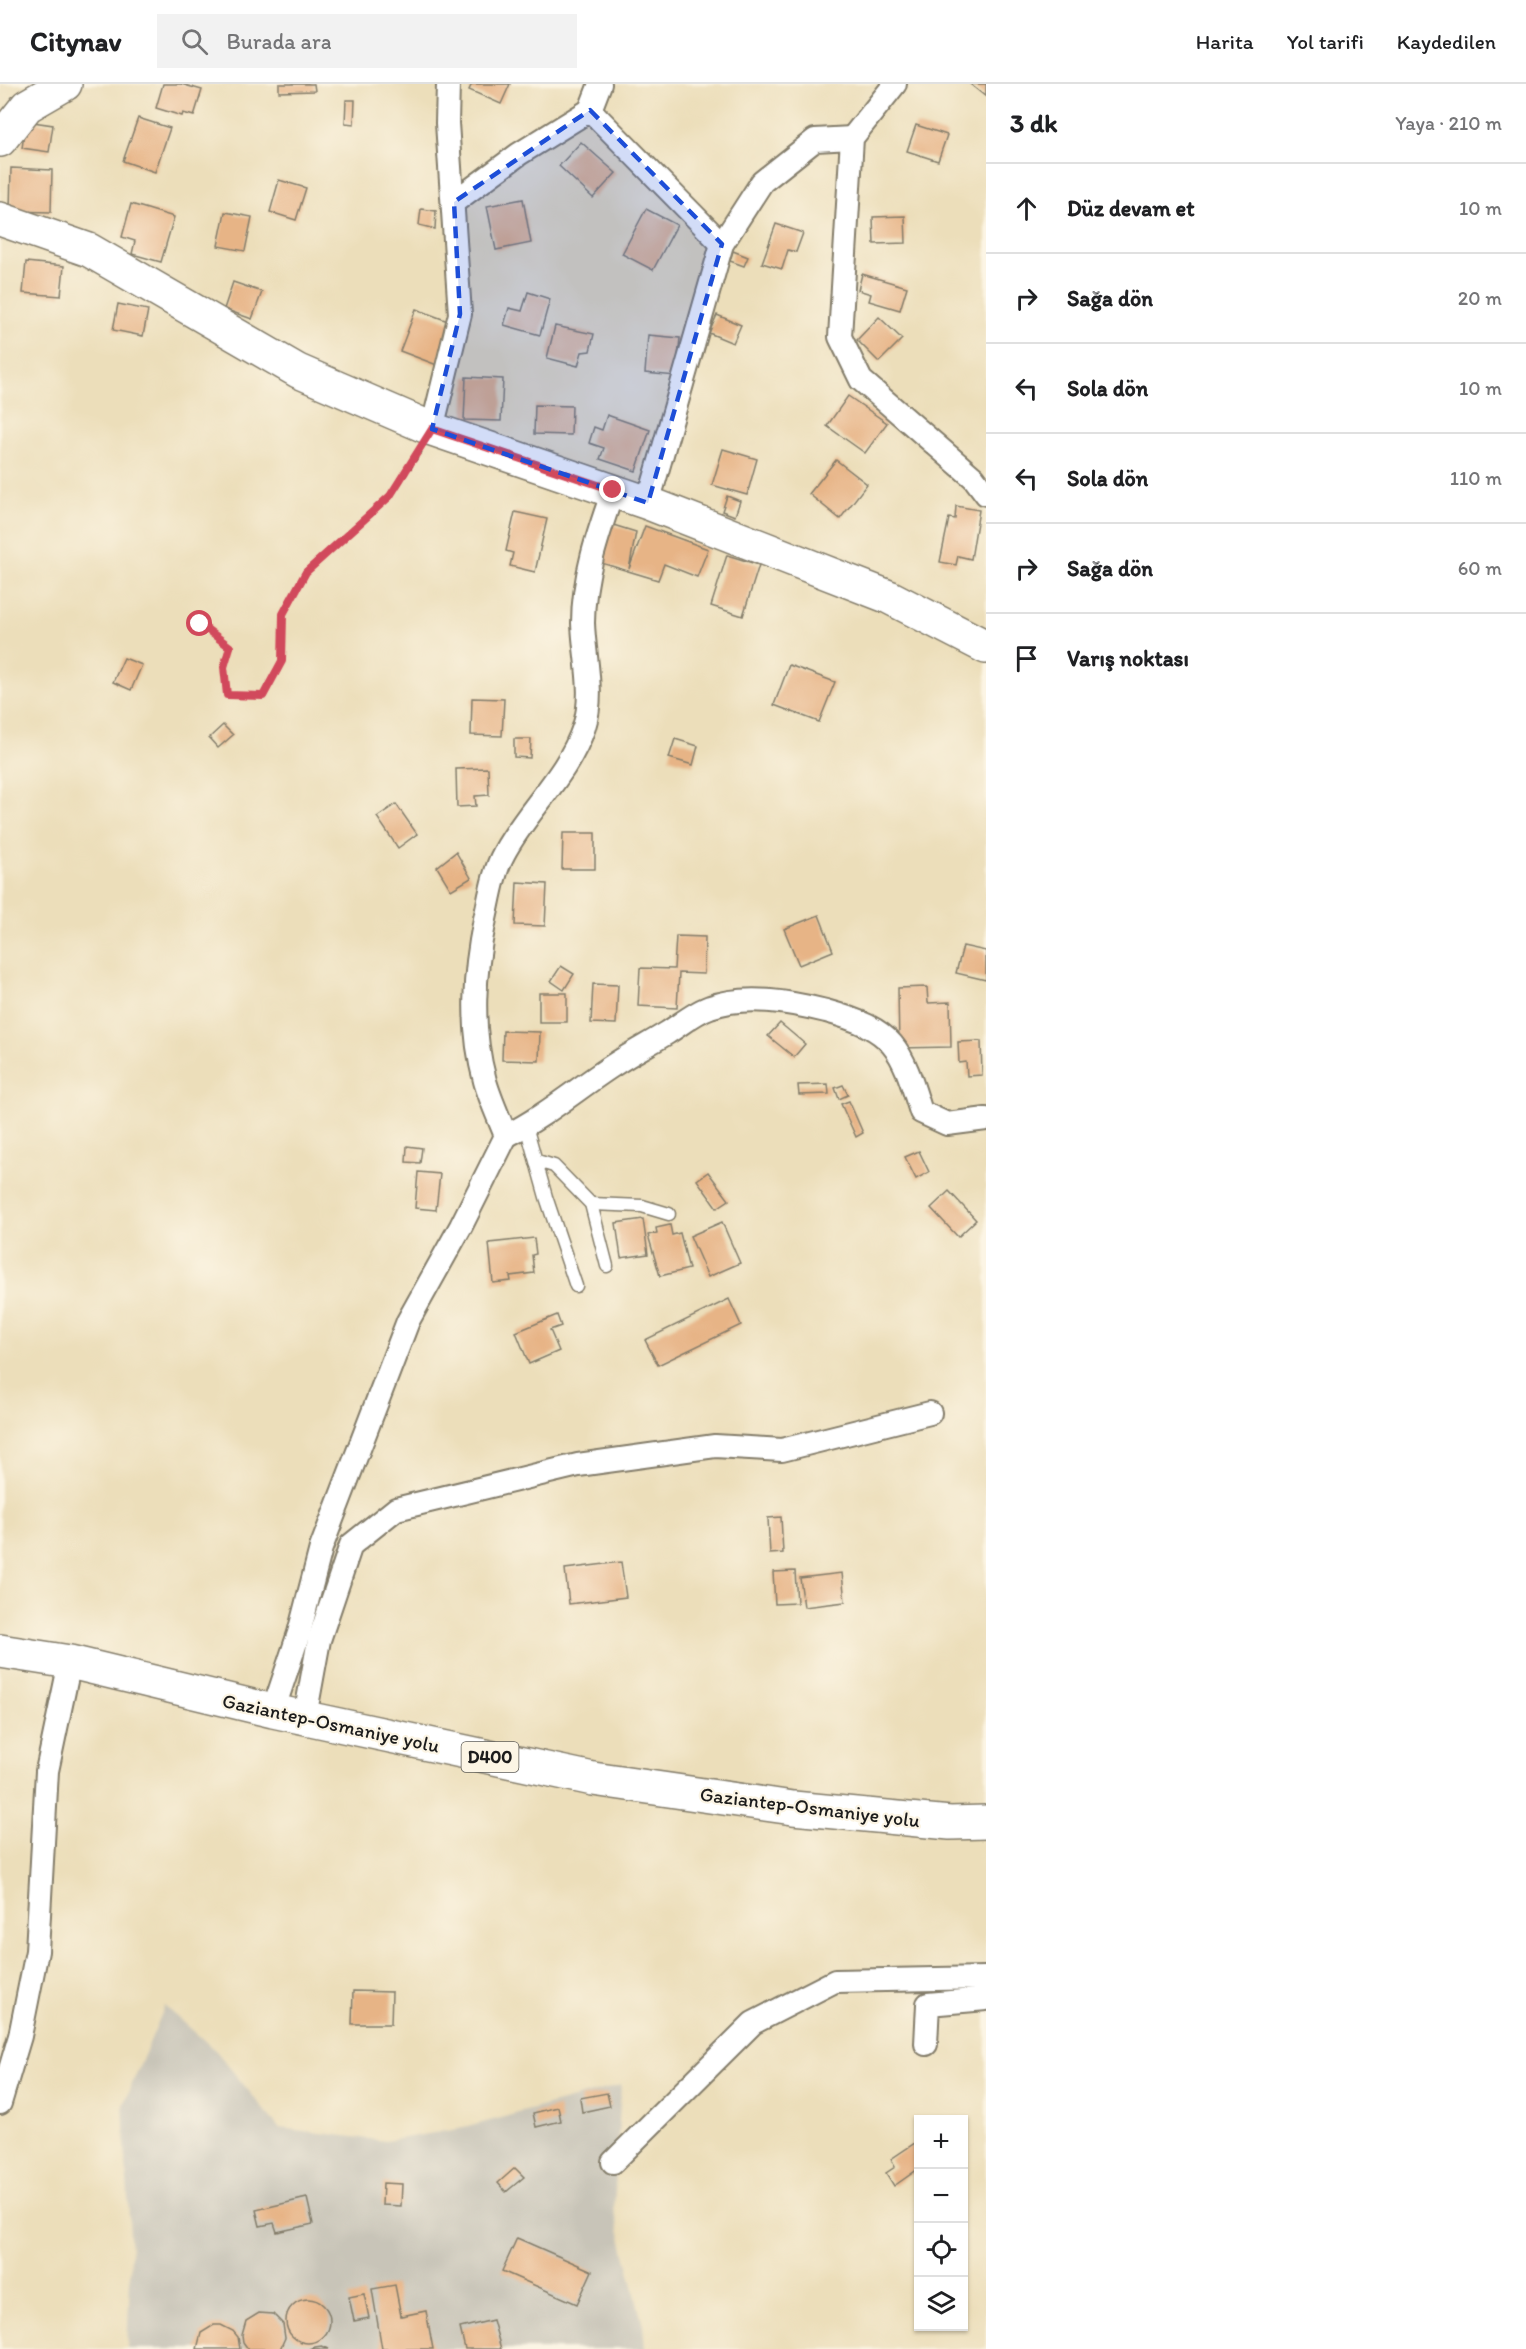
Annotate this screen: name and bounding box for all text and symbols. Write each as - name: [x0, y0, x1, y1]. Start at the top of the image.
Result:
- search box: [157, 14, 577, 68]
- text: Citynav: [30, 24, 121, 58]
- icon: search: [178, 25, 211, 58]
- text: Burada ara: [226, 28, 332, 55]
- text: Harita: [1196, 29, 1254, 54]
- text: Yol tarifi: [1287, 29, 1364, 54]
- text: Kaydedilen: [1397, 29, 1496, 54]
- text: 3 dk: [1010, 107, 1058, 139]
- text: Yaya · 210 m: [1395, 111, 1502, 135]
- icon: ahead: [1010, 192, 1043, 225]
- text: Düz devam et: [1067, 195, 1194, 222]
- text: 10 m: [1459, 196, 1502, 220]
- icon: right: [1010, 282, 1043, 315]
- text: Sağa dön: [1067, 285, 1153, 312]
- text: 20 m: [1458, 286, 1502, 310]
- icon: left: [1010, 372, 1043, 405]
- text: Sola dön: [1067, 375, 1148, 402]
- text: 10 m: [1459, 376, 1502, 400]
- icon: left: [1010, 462, 1043, 495]
- text: Sola dön: [1067, 465, 1148, 492]
- text: 110 m: [1450, 466, 1502, 490]
- route end: [599, 476, 625, 502]
- icon: right: [1010, 552, 1043, 585]
- text: Sağa dön: [1067, 555, 1153, 582]
- text: 60 m: [1458, 556, 1502, 580]
- route start: [186, 610, 212, 636]
- icon: arrive: [1010, 642, 1043, 675]
- text: Varış noktası: [1067, 645, 1189, 672]
- street label: Gaziantep-Osmaniye yolu: [220, 1688, 442, 1758]
- road number: D400: [462, 1742, 518, 1772]
- street label: Gaziantep-Osmaniye yolu: [699, 1782, 921, 1832]
- map controls: [914, 2115, 968, 2331]
- button: +: [914, 2115, 968, 2169]
- button: −: [914, 2169, 968, 2223]
- button: locate: [914, 2223, 968, 2277]
- button: layers: [914, 2277, 968, 2331]

